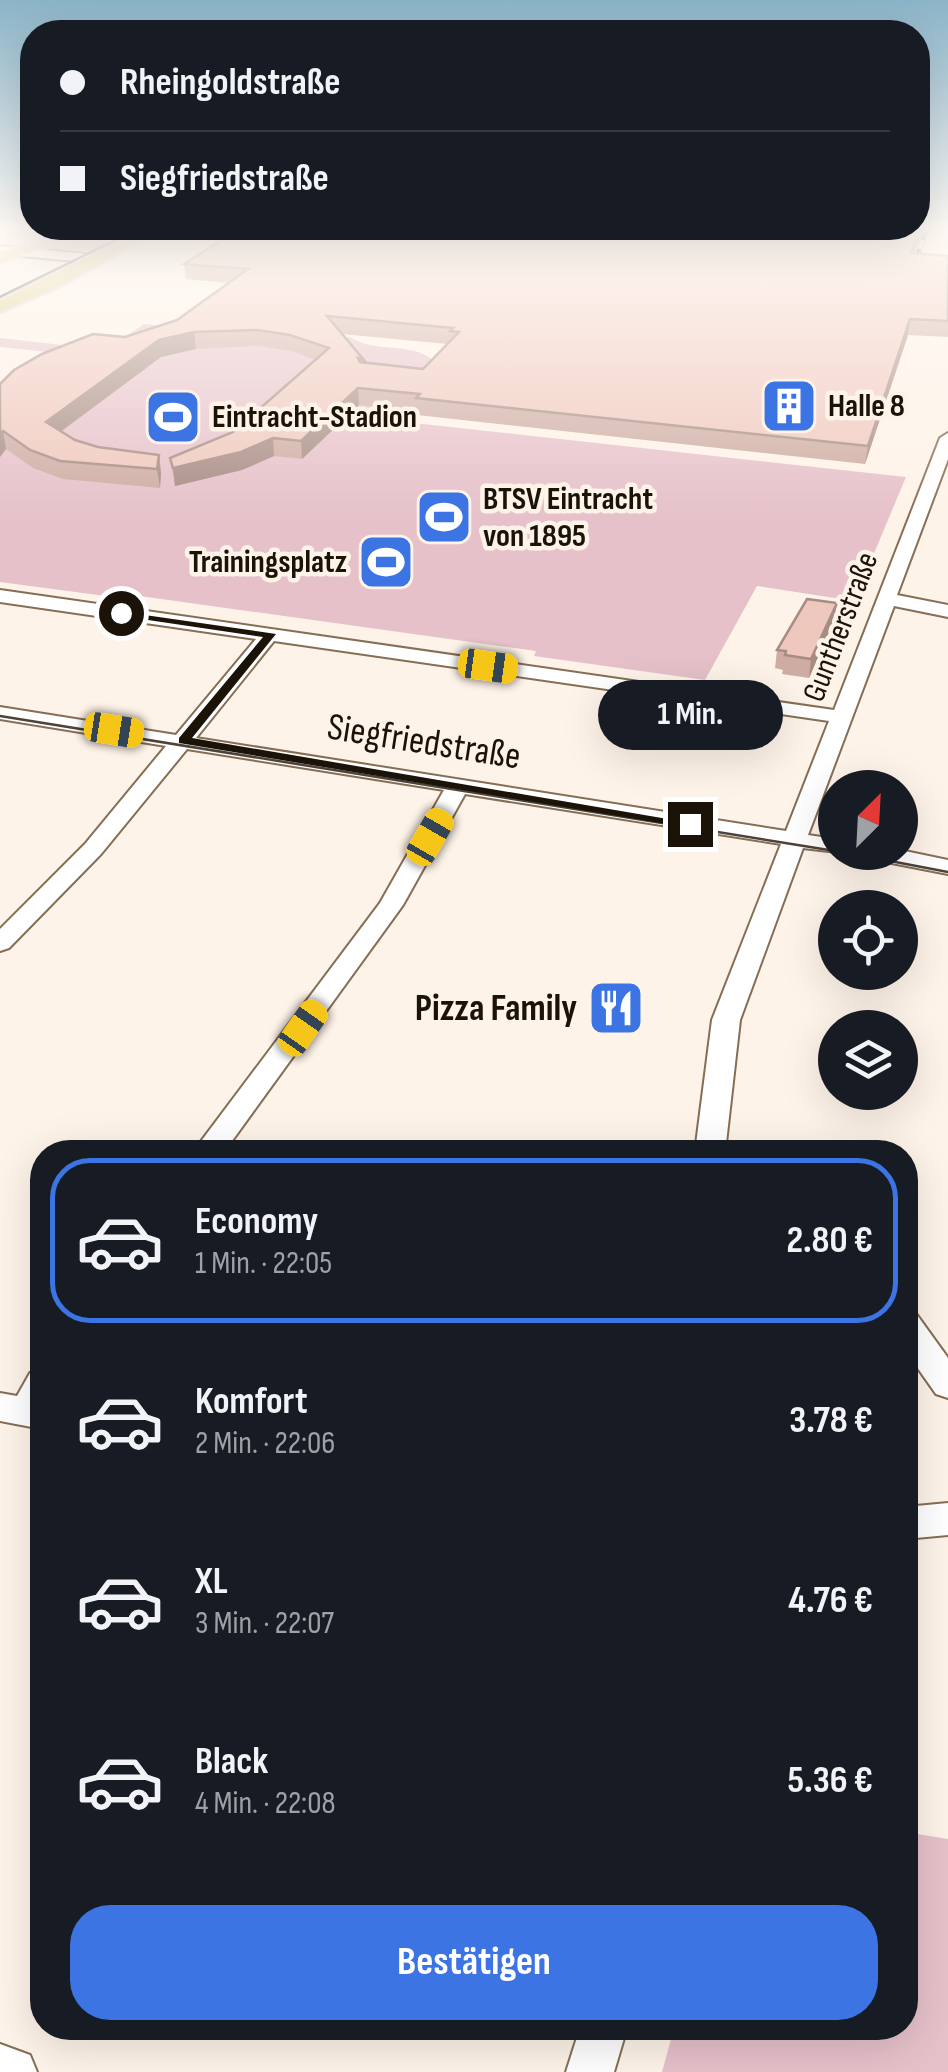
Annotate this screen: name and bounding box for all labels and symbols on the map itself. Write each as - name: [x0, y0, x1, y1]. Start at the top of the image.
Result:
- building icon: Halle 8: [759, 376, 819, 436]
- sports icon: Eintracht-Stadion: [143, 387, 203, 447]
- place label: Halle 8: [828, 387, 905, 426]
- place label: Eintracht-Stadion: [212, 398, 417, 437]
- place label: BTSV Eintracht von 1895: [483, 480, 653, 556]
- sports icon: BTSV Eintracht von 1895: [414, 487, 474, 547]
- sports icon: Trainingsplatz: [356, 532, 416, 592]
- place label: Trainingsplatz: [189, 543, 347, 582]
- street label: Guntherstraße: [795, 547, 887, 707]
- route start: [99, 591, 144, 636]
- car: [456, 647, 520, 685]
- callout: 1 Min.: [598, 679, 782, 749]
- street label: Siegfriedstraße: [324, 705, 524, 779]
- car: [82, 710, 146, 750]
- north arrow: [818, 770, 918, 870]
- route end: [668, 802, 713, 847]
- car: [402, 804, 458, 870]
- restaurant icon: Pizza Family: [586, 978, 646, 1038]
- place label: Pizza Family: [415, 986, 577, 1031]
- car: [274, 995, 332, 1061]

